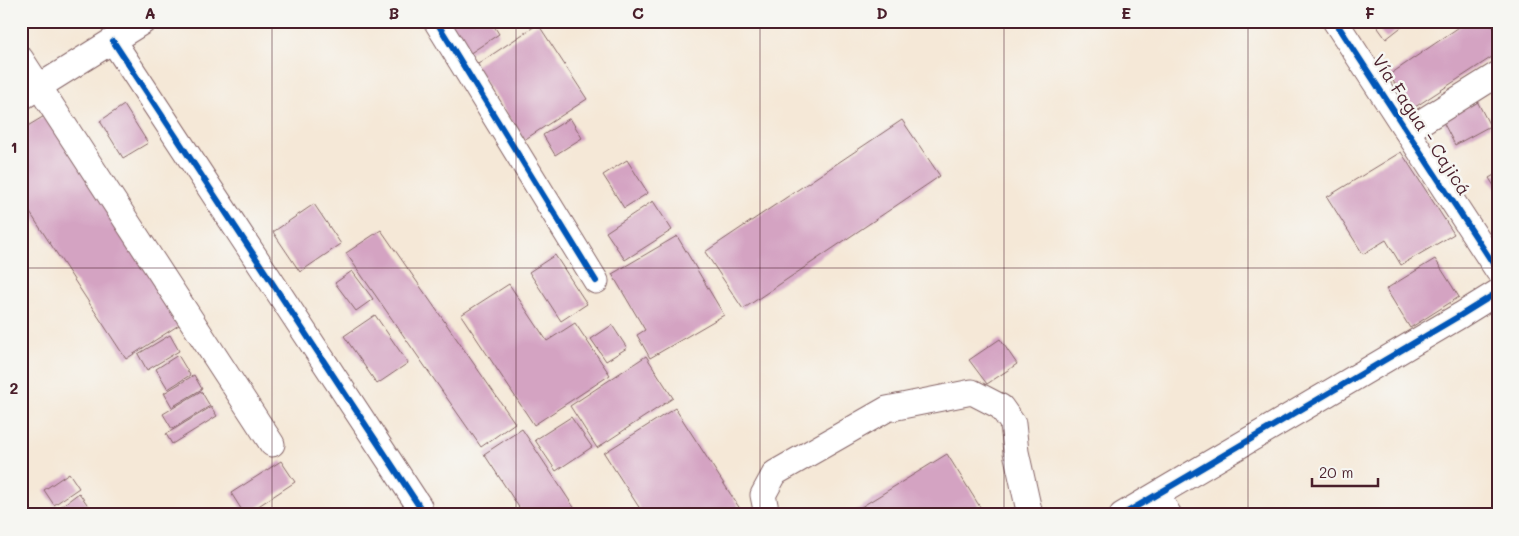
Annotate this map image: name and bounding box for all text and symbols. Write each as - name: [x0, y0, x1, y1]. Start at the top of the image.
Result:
- text: A: [144, 2, 156, 23]
- text: B: [389, 2, 399, 23]
- text: C: [632, 2, 644, 23]
- text: D: [876, 2, 888, 23]
- text: E: [1121, 2, 1131, 23]
- text: F: [1365, 2, 1375, 23]
- street label: Vía Fagua - Cajicá: [1367, 49, 1476, 200]
- text: 1: [10, 136, 18, 157]
- text: 2: [10, 377, 19, 398]
- scale bar: [1312, 456, 1378, 488]
- text: 20 m: [1319, 462, 1353, 482]

